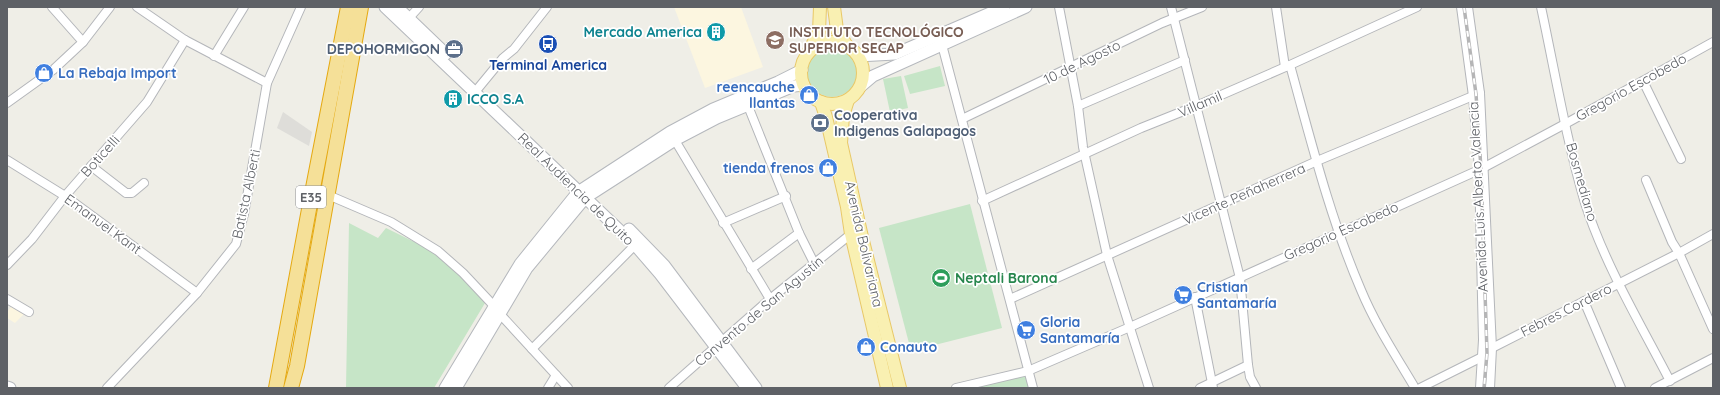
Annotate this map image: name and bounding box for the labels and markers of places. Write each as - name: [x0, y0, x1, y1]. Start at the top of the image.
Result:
- building icon: Mercado America: [705, 21, 727, 43]
- place label: Mercado America: [583, 23, 702, 41]
- place label: INSTITUTO TECNOLÓGICO SUPERIOR SECAP: [789, 23, 964, 57]
- school or university icon: INSTITUTO TECNOLÓGICO SUPERIOR SECAP: [764, 29, 786, 51]
- bus stop icon: Terminal America: [537, 33, 559, 55]
- office icon: DEPOHORMIGON: [443, 38, 465, 60]
- place label: DEPOHORMIGON: [327, 40, 440, 58]
- place label: Terminal America: [489, 56, 607, 74]
- shop icon: La Rebaja Import: [33, 62, 55, 84]
- place label: La Rebaja Import: [58, 64, 177, 82]
- place label: reencauche llantas: [716, 78, 795, 112]
- shop icon: reencauche llantas: [798, 84, 820, 106]
- building icon: ICCO S.A: [442, 88, 464, 110]
- place label: ICCO S.A: [467, 90, 524, 108]
- place label: Cooperativa Indigenas Galapagos: [834, 106, 976, 140]
- bank icon: Cooperativa Indigenas Galapagos: [809, 112, 831, 134]
- shop icon: tienda frenos: [817, 157, 839, 179]
- place label: tienda frenos: [723, 159, 814, 177]
- sports icon: Neptali Barona: [930, 267, 952, 289]
- place label: Neptali Barona: [955, 269, 1057, 287]
- place label: Cristian Santamaría: [1197, 278, 1277, 312]
- supermarket icon: Cristian Santamaría: [1172, 284, 1194, 306]
- place label: Gloria Santamaría: [1040, 313, 1120, 347]
- supermarket icon: Gloria Santamaría: [1015, 319, 1037, 341]
- shop icon: Conauto: [855, 336, 877, 358]
- place label: Conauto: [880, 338, 937, 356]

